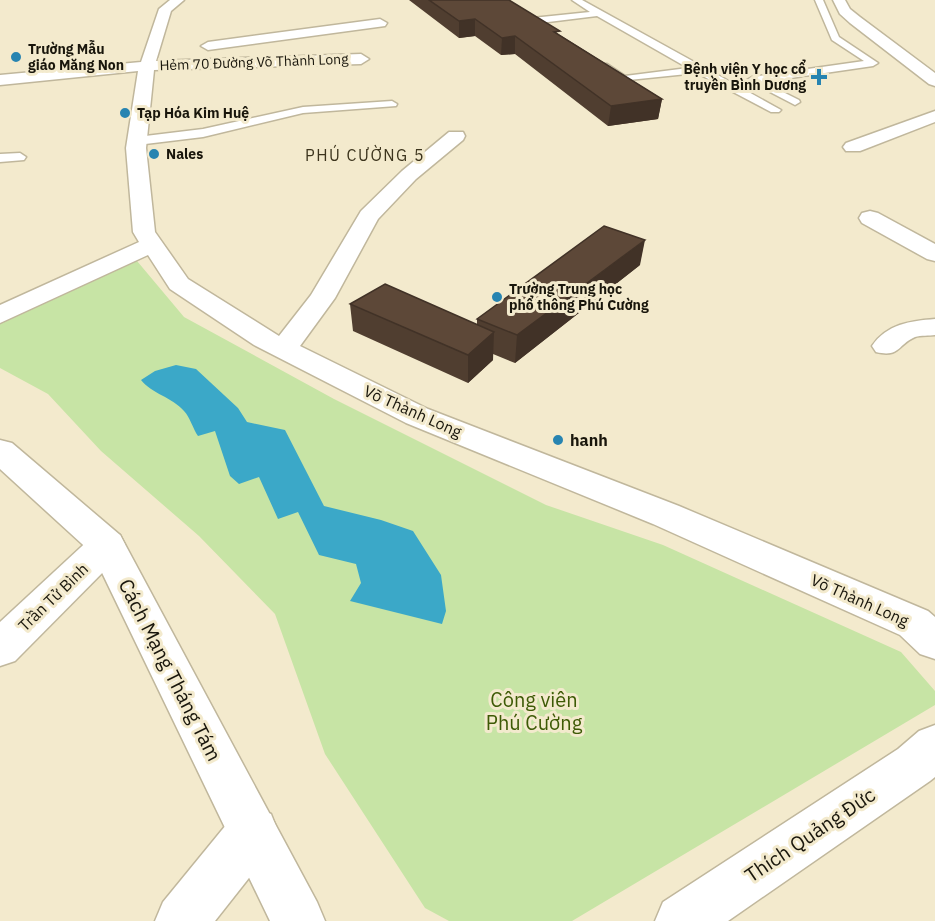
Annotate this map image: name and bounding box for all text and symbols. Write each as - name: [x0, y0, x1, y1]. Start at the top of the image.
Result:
- place label: Trường Mẫu giáo Măng Non: [28, 40, 124, 74]
- marker: Trường Mẫu giáo Măng Non: [9, 50, 23, 64]
- street label: Hẻm 70 Đường Võ Thành Long: [159, 50, 349, 74]
- place label: Bệnh viện Y học cổ truyền Bình Dương: [684, 59, 806, 94]
- marker: Bệnh viện Y học cổ truyền Bình Dương: [810, 68, 828, 86]
- place label: Tạp Hóa Kim Huệ: [137, 104, 249, 122]
- marker: Tạp Hóa Kim Huệ: [118, 106, 132, 120]
- district label: PHÚ CƯỜNG 5: [305, 144, 425, 165]
- place label: Nales: [166, 145, 203, 163]
- marker: Nales: [147, 147, 161, 161]
- place label: Trường Trung học phổ thông Phú Cường: [509, 280, 649, 314]
- marker: Trường Trung học phổ thông Phú Cường: [490, 290, 504, 304]
- street label: Võ Thành Long: [361, 380, 466, 442]
- place label: hanh: [570, 430, 608, 450]
- marker: hanh: [551, 433, 565, 447]
- street label: Trần Tử Bình: [14, 559, 92, 635]
- street label: Võ Thành Long: [808, 569, 913, 631]
- street label: Cách Mạng Tháng Tám: [113, 574, 228, 765]
- park label: Công viên Phú Cường: [486, 686, 583, 736]
- street label: Thích Quảng Đức: [739, 781, 880, 888]

